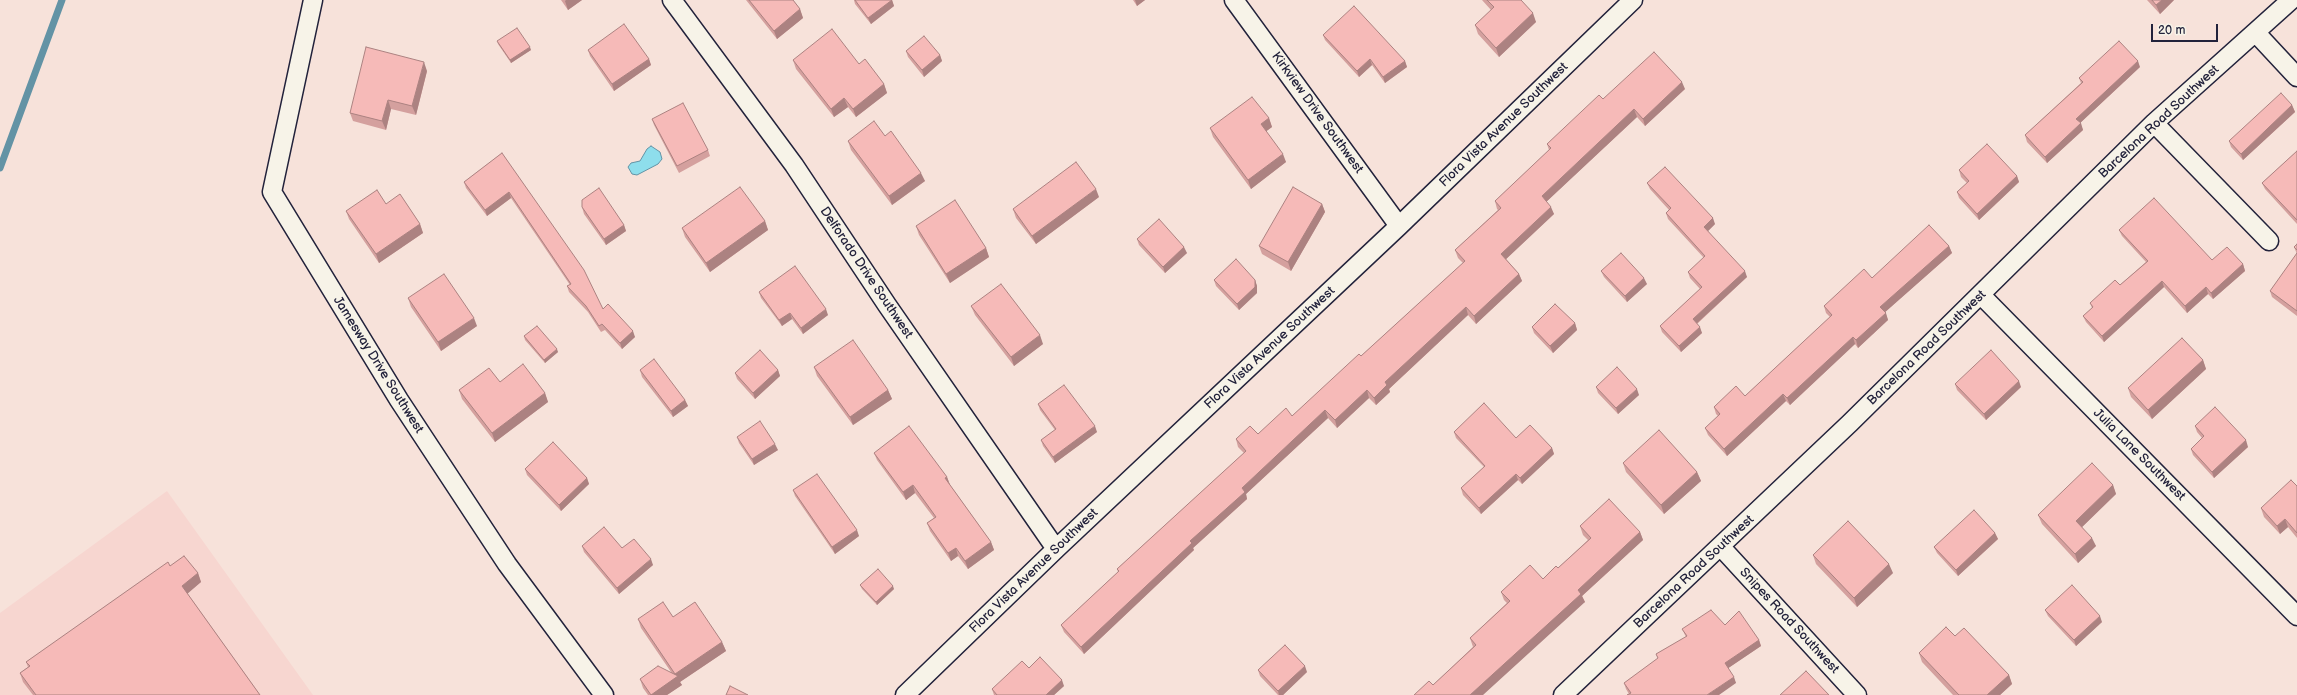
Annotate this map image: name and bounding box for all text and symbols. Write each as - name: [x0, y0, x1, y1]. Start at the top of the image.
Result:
- scale bar: [2153, 16, 2220, 42]
- text: 20 m: [2158, 23, 2185, 38]
- street label: Kirkview Drive Southwest: [1268, 49, 1366, 177]
- street label: Flora Vista Avenue Southwest: [1437, 59, 1571, 191]
- street label: Barcelona Road Southwest: [2096, 62, 2222, 182]
- street label: Delforado Drive Southwest: [816, 204, 916, 342]
- street label: Flora Vista Avenue Southwest: [1202, 283, 1338, 413]
- street label: Barcelona Road Southwest: [1864, 287, 1990, 409]
- street label: Jamesway Drive Southwest: [329, 294, 427, 436]
- street label: Julia Lane Southwest: [2090, 406, 2188, 504]
- street label: Flora Vista Avenue Southwest: [967, 505, 1101, 637]
- street label: Barcelona Road Southwest: [1631, 512, 1757, 632]
- street label: Snipes Road Southwest: [1736, 565, 1842, 677]

